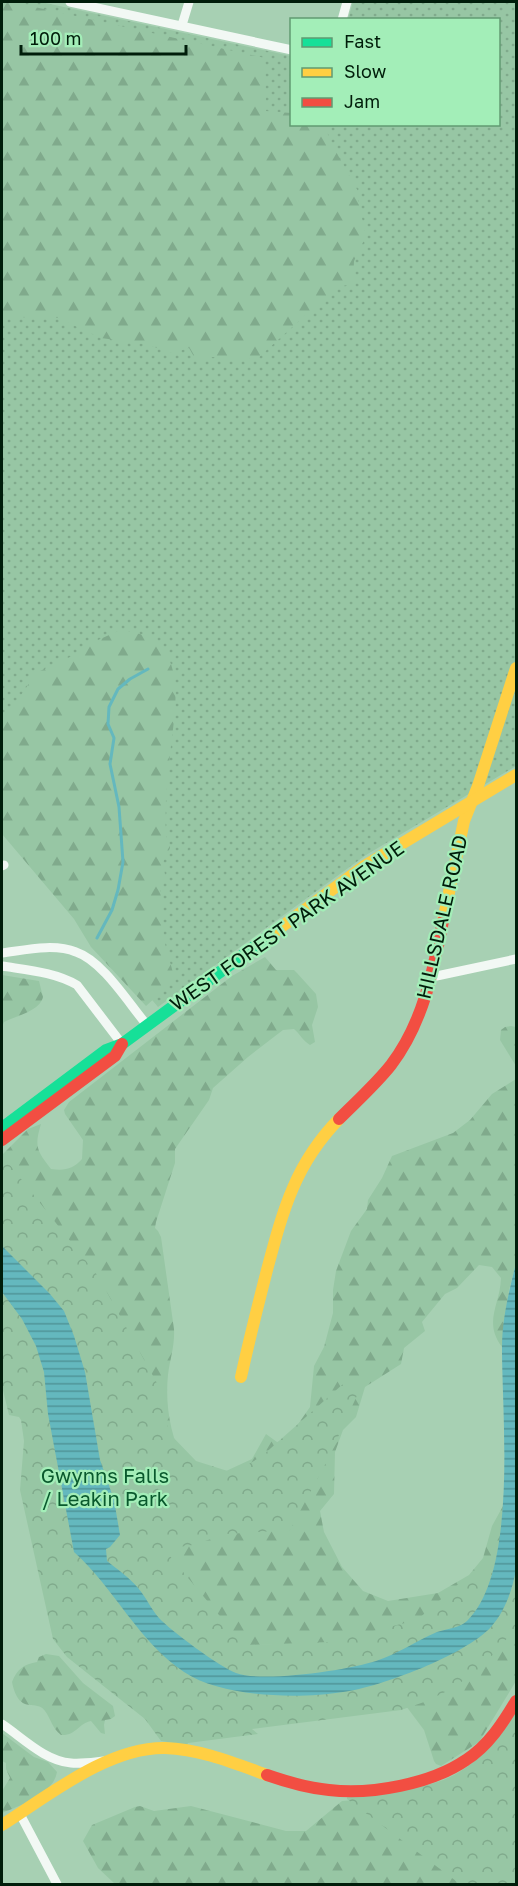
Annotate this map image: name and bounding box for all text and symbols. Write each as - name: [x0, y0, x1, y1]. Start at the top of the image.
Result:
- scale bar: [21, 18, 186, 56]
- legend: [290, 18, 500, 126]
- text: 100 m: [30, 27, 81, 49]
- text: Fast: [344, 30, 381, 52]
- text: Slow: [344, 60, 387, 82]
- text: Jam: [344, 90, 380, 112]
- street label: HILLSDALE ROAD: [410, 832, 472, 1001]
- street label: WEST FOREST PARK AVENUE: [165, 835, 408, 1015]
- park label: Gwynns Falls / Leakin Park: [41, 1463, 169, 1510]

